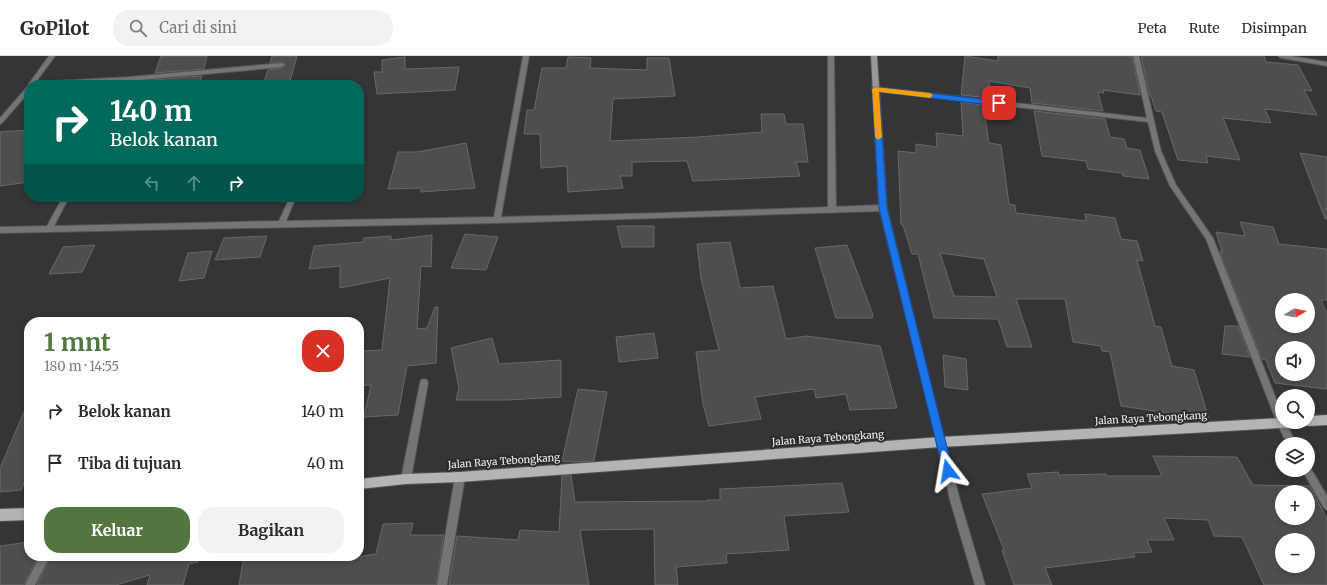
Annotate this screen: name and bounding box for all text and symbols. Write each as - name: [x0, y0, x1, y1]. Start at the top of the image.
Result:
- search box: [113, 10, 393, 46]
- text: GoPilot: [20, 16, 89, 40]
- icon: search: [127, 17, 149, 39]
- text: Cari di sini: [159, 18, 237, 37]
- text: Peta: [1138, 19, 1167, 37]
- text: Rute: [1189, 19, 1220, 37]
- text: Disimpan: [1242, 19, 1307, 37]
- pin: [982, 86, 1016, 120]
- icon: arrive: [988, 92, 1010, 114]
- text: 140 m: [110, 93, 192, 129]
- icon: right: [44, 96, 96, 148]
- text: Belok kanan: [110, 128, 218, 151]
- icon: left: [141, 172, 163, 194]
- icon: ahead: [183, 172, 205, 194]
- icon: right: [225, 172, 247, 194]
- north arrow: [1275, 293, 1315, 333]
- map controls: [1275, 293, 1315, 573]
- text: 1 mnt: [44, 327, 111, 358]
- button: close: [302, 330, 344, 372]
- button: sound: [1275, 341, 1315, 381]
- text: 180 m · 14:55: [44, 358, 119, 375]
- button: search: [1275, 389, 1315, 429]
- icon: right: [44, 400, 66, 422]
- text: Belok kanan: [78, 402, 171, 421]
- text: 140 m: [301, 402, 344, 421]
- street label: Jalan Raya Tebongkang: [1093, 409, 1208, 427]
- street label: Jalan Raya Tebongkang: [770, 428, 885, 448]
- button: layers: [1275, 437, 1315, 477]
- position arrow: [927, 450, 969, 492]
- street label: Jalan Raya Tebongkang: [446, 451, 561, 471]
- icon: arrive: [44, 452, 66, 474]
- text: Tiba di tujuan: [78, 454, 181, 473]
- text: 40 m: [307, 454, 344, 473]
- button: +: [1275, 485, 1315, 525]
- button: Keluar: [44, 507, 190, 553]
- button: Bagikan: [198, 507, 344, 553]
- button: −: [1275, 533, 1315, 573]

